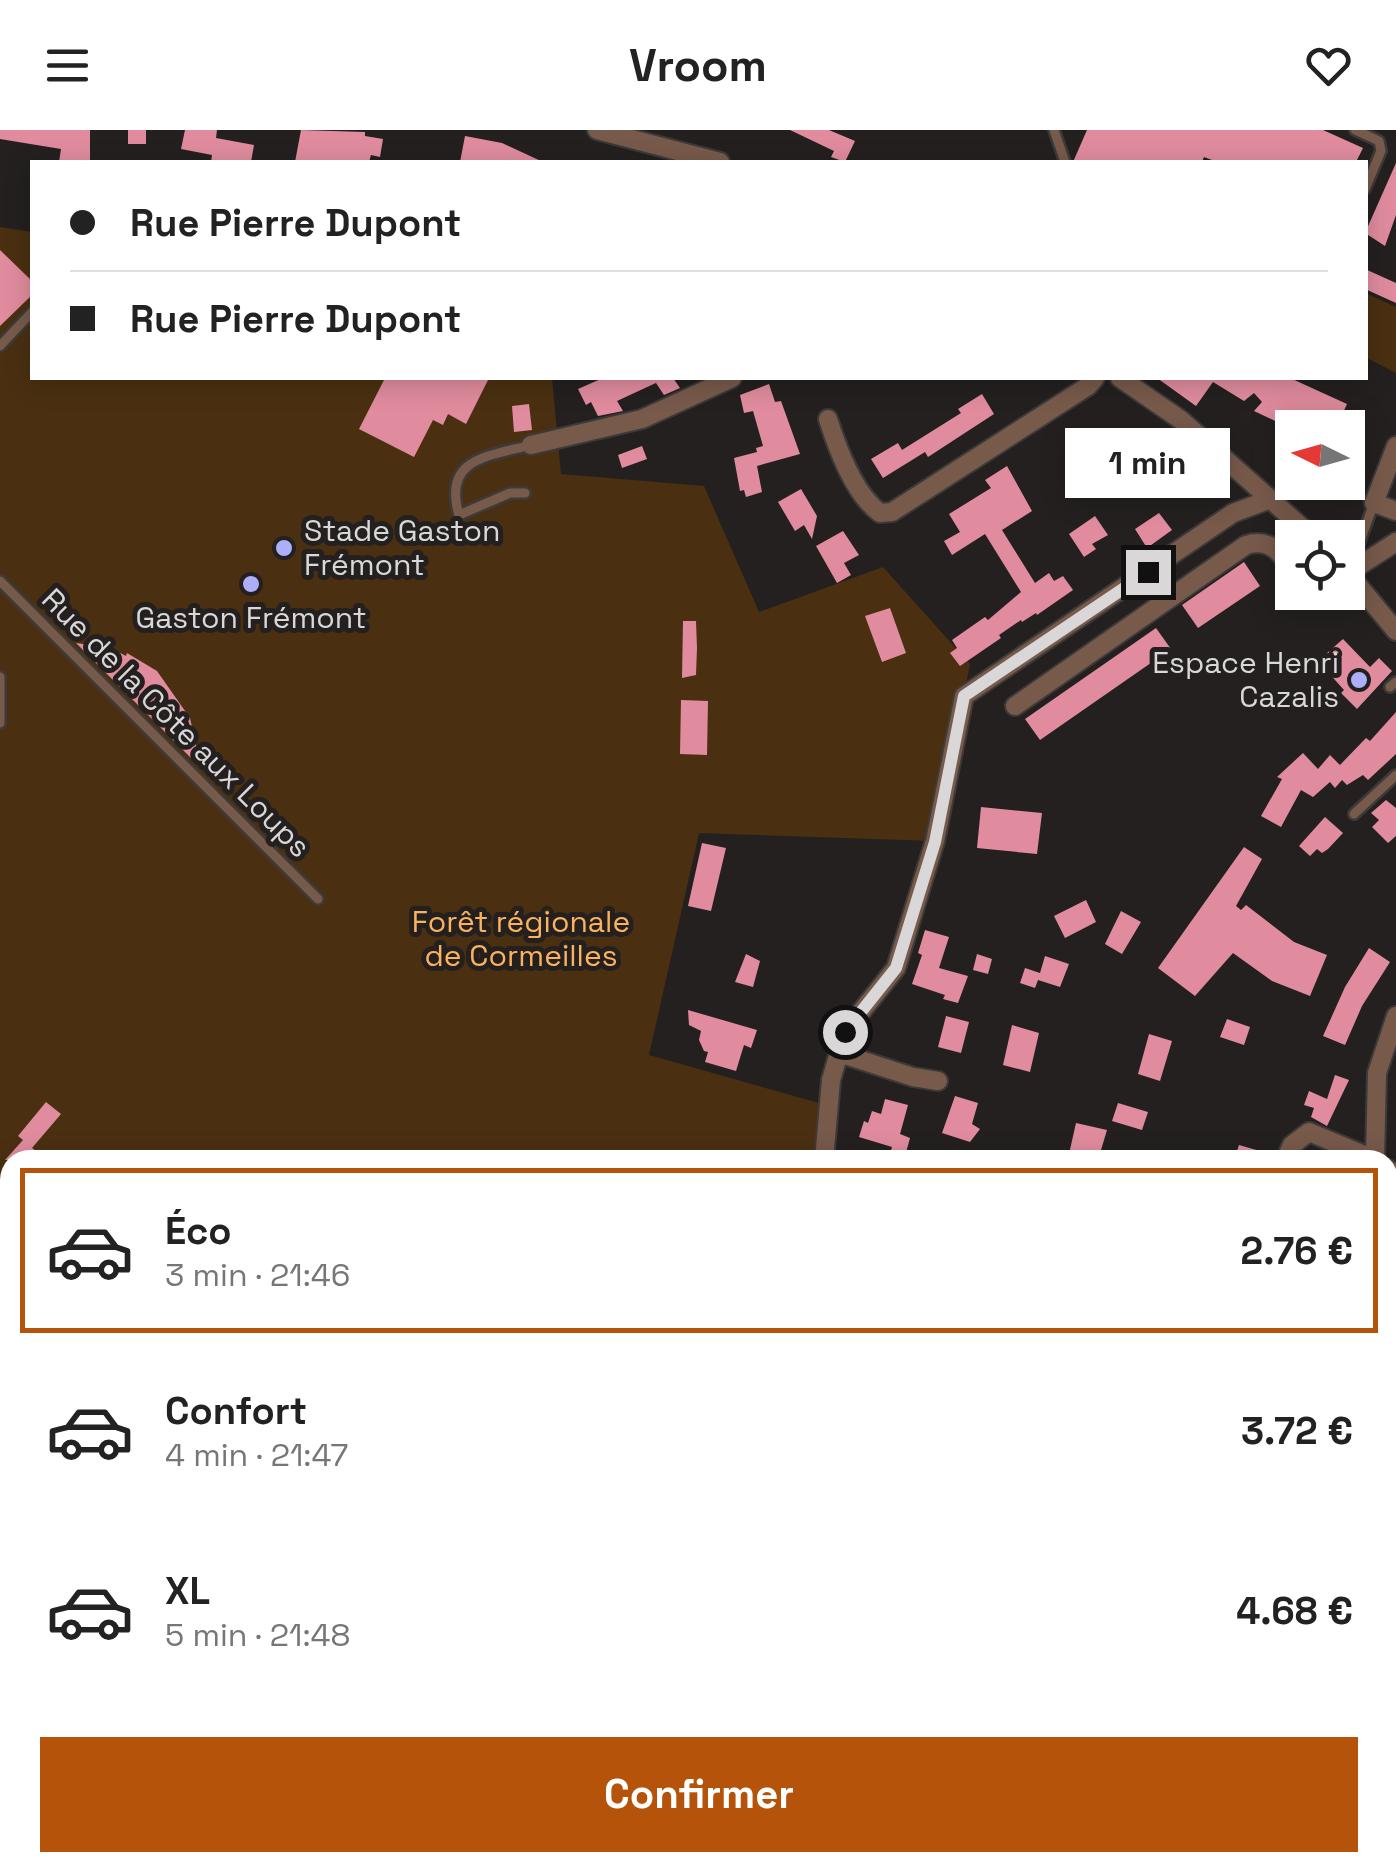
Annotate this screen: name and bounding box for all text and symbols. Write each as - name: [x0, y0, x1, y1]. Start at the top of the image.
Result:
- text: Vroom: [629, 37, 767, 94]
- icon: menu: [40, 38, 95, 93]
- icon: heart: [1301, 38, 1356, 93]
- text: Rue Pierre Dupont: [130, 199, 461, 247]
- text: Rue Pierre Dupont: [130, 295, 461, 343]
- north arrow: [1275, 410, 1365, 500]
- map controls: [1275, 410, 1365, 610]
- callout: 1 min: [1066, 427, 1230, 497]
- text: 1 min: [1108, 443, 1187, 483]
- place label: Stade Gaston Frémont: [304, 511, 500, 584]
- button: locate: [1275, 520, 1365, 610]
- marker: Stade Gaston Frémont: [273, 537, 295, 559]
- route end: [1126, 550, 1171, 595]
- marker: Gaston Frémont: [240, 573, 262, 595]
- street label: Rue de la Côte aux Loups: [34, 580, 319, 865]
- place label: Gaston Frémont: [135, 598, 367, 637]
- place label: Espace Henri Cazalis: [1152, 643, 1339, 716]
- marker: Espace Henri Cazalis: [1348, 669, 1370, 691]
- park label: Forêt régionale de Cormeilles: [412, 902, 630, 975]
- route start: [823, 1010, 868, 1055]
- icon: car: [45, 1206, 135, 1296]
- text: Éco: [165, 1207, 232, 1255]
- text: 2.76 €: [1241, 1227, 1353, 1275]
- text: 3 min · 21:46: [165, 1255, 350, 1295]
- icon: car: [45, 1386, 135, 1476]
- text: Confort: [165, 1387, 307, 1435]
- text: 3.72 €: [1241, 1407, 1353, 1455]
- text: 4 min · 21:47: [165, 1435, 348, 1475]
- icon: car: [45, 1566, 135, 1656]
- text: XL: [165, 1567, 210, 1615]
- text: 4.68 €: [1236, 1587, 1353, 1635]
- text: 5 min · 21:48: [165, 1615, 351, 1655]
- button: Confirmer: [40, 1737, 1358, 1852]

